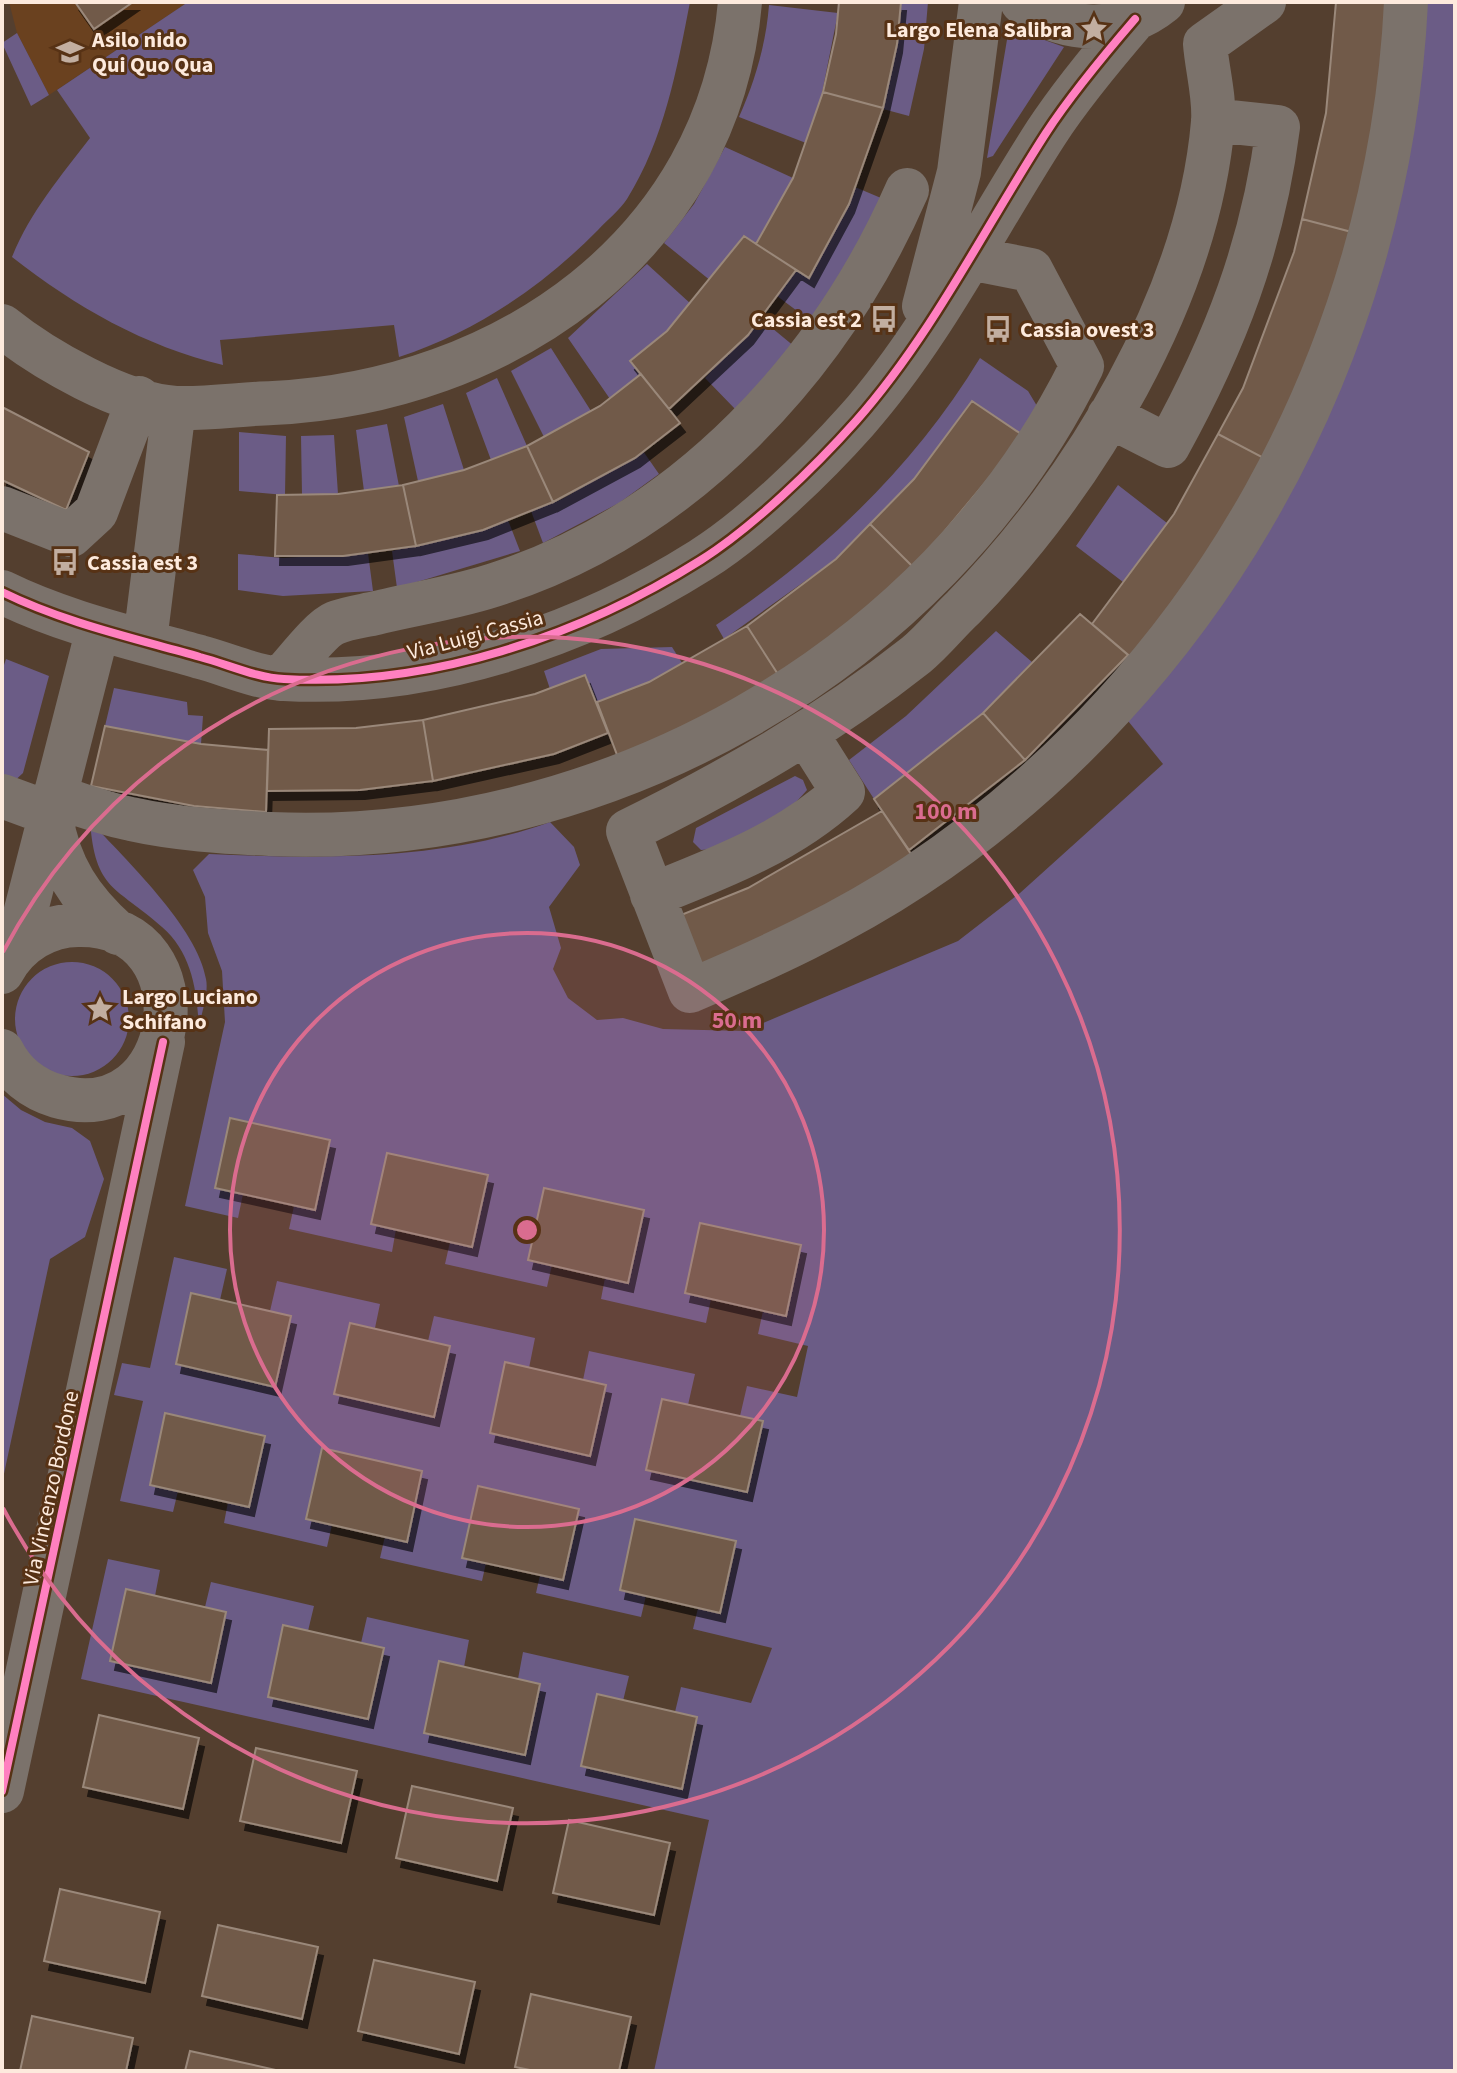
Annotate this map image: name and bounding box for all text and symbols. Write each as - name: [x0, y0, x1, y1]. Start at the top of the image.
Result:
- place label: Largo Elena Salibra: [886, 14, 1072, 46]
- place icon: Largo Elena Salibra: [1079, 14, 1109, 44]
- place label: Asilo nido Qui Quo Qua: [91, 24, 213, 81]
- school or university icon: Asilo nido Qui Quo Qua: [55, 37, 85, 67]
- place label: Cassia est 2: [751, 304, 862, 336]
- bus stop icon: Cassia est 2: [869, 304, 899, 334]
- bus stop icon: Cassia ovest 3: [983, 314, 1013, 344]
- place label: Cassia ovest 3: [1020, 314, 1154, 346]
- bus stop icon: Cassia est 3: [50, 547, 80, 577]
- place label: Cassia est 3: [87, 547, 198, 579]
- street label: Via Luigi Cassia: [404, 601, 547, 668]
- text: 100 m: [914, 794, 978, 829]
- place label: Largo Luciano Schifano: [122, 981, 258, 1038]
- place icon: Largo Luciano Schifano: [85, 994, 115, 1024]
- text: 50 m: [712, 1003, 762, 1038]
- centre of rings: [513, 1216, 541, 1244]
- street label: Via Vincenzo Bordone: [15, 1388, 87, 1589]

